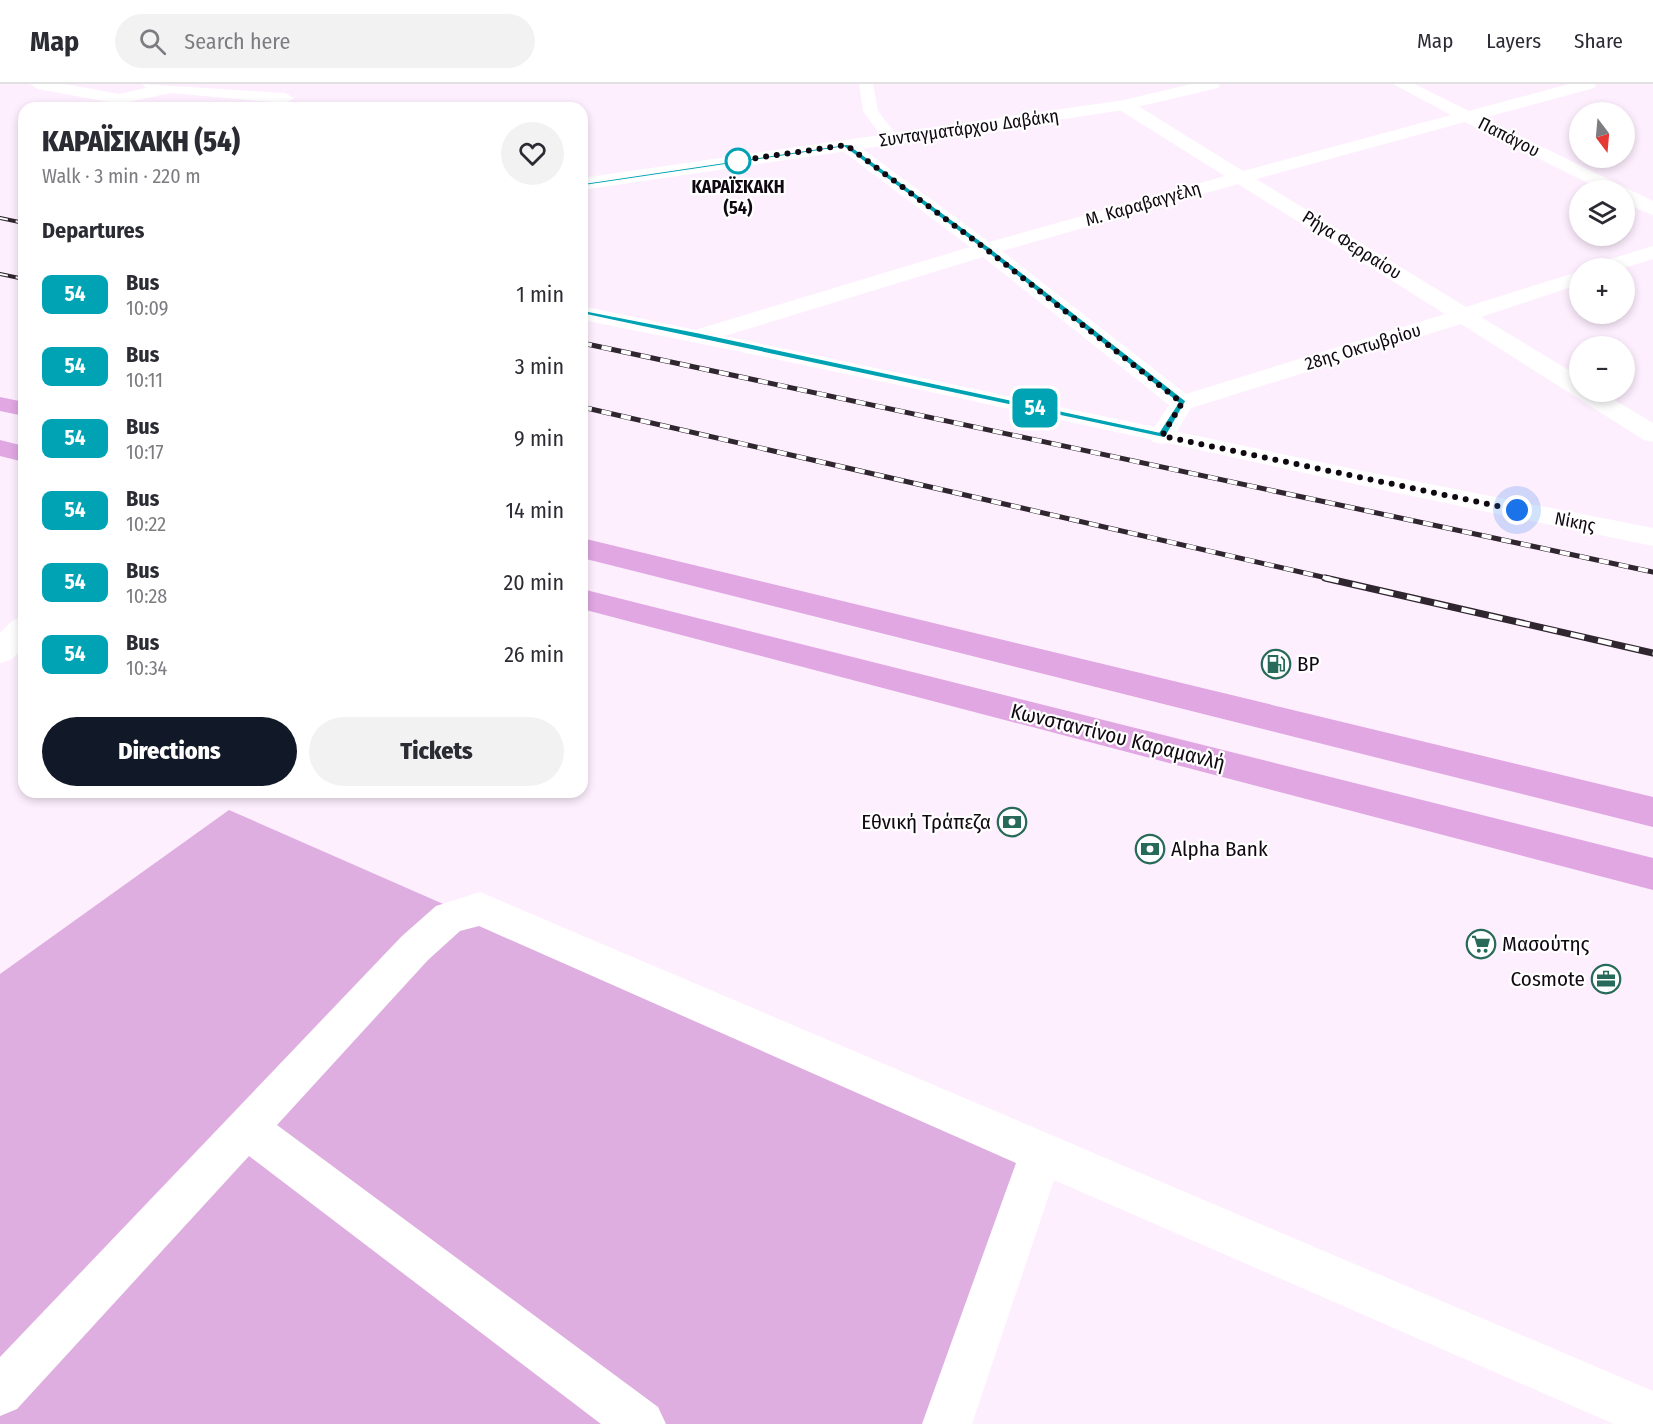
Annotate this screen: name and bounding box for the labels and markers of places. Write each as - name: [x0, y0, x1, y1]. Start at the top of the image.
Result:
- marker: ΚΑΡΑΪΣΚΑΚΗ (54): [725, 148, 751, 174]
- place label: ΚΑΡΑΪΣΚΑΚΗ (54): [691, 176, 785, 219]
- fuel station icon: BP: [1260, 648, 1292, 680]
- place label: BP: [1297, 651, 1319, 677]
- bank icon: Εθνική Τράπεζα: [996, 806, 1028, 838]
- place label: Εθνική Τράπεζα: [861, 809, 991, 835]
- bank icon: Alpha Bank: [1134, 833, 1166, 865]
- place label: Alpha Bank: [1171, 836, 1268, 862]
- supermarket icon: Μασούτης: [1465, 928, 1497, 960]
- place label: Μασούτης: [1502, 931, 1590, 957]
- office icon: Cosmote: [1590, 963, 1622, 995]
- place label: Cosmote: [1511, 966, 1585, 992]

